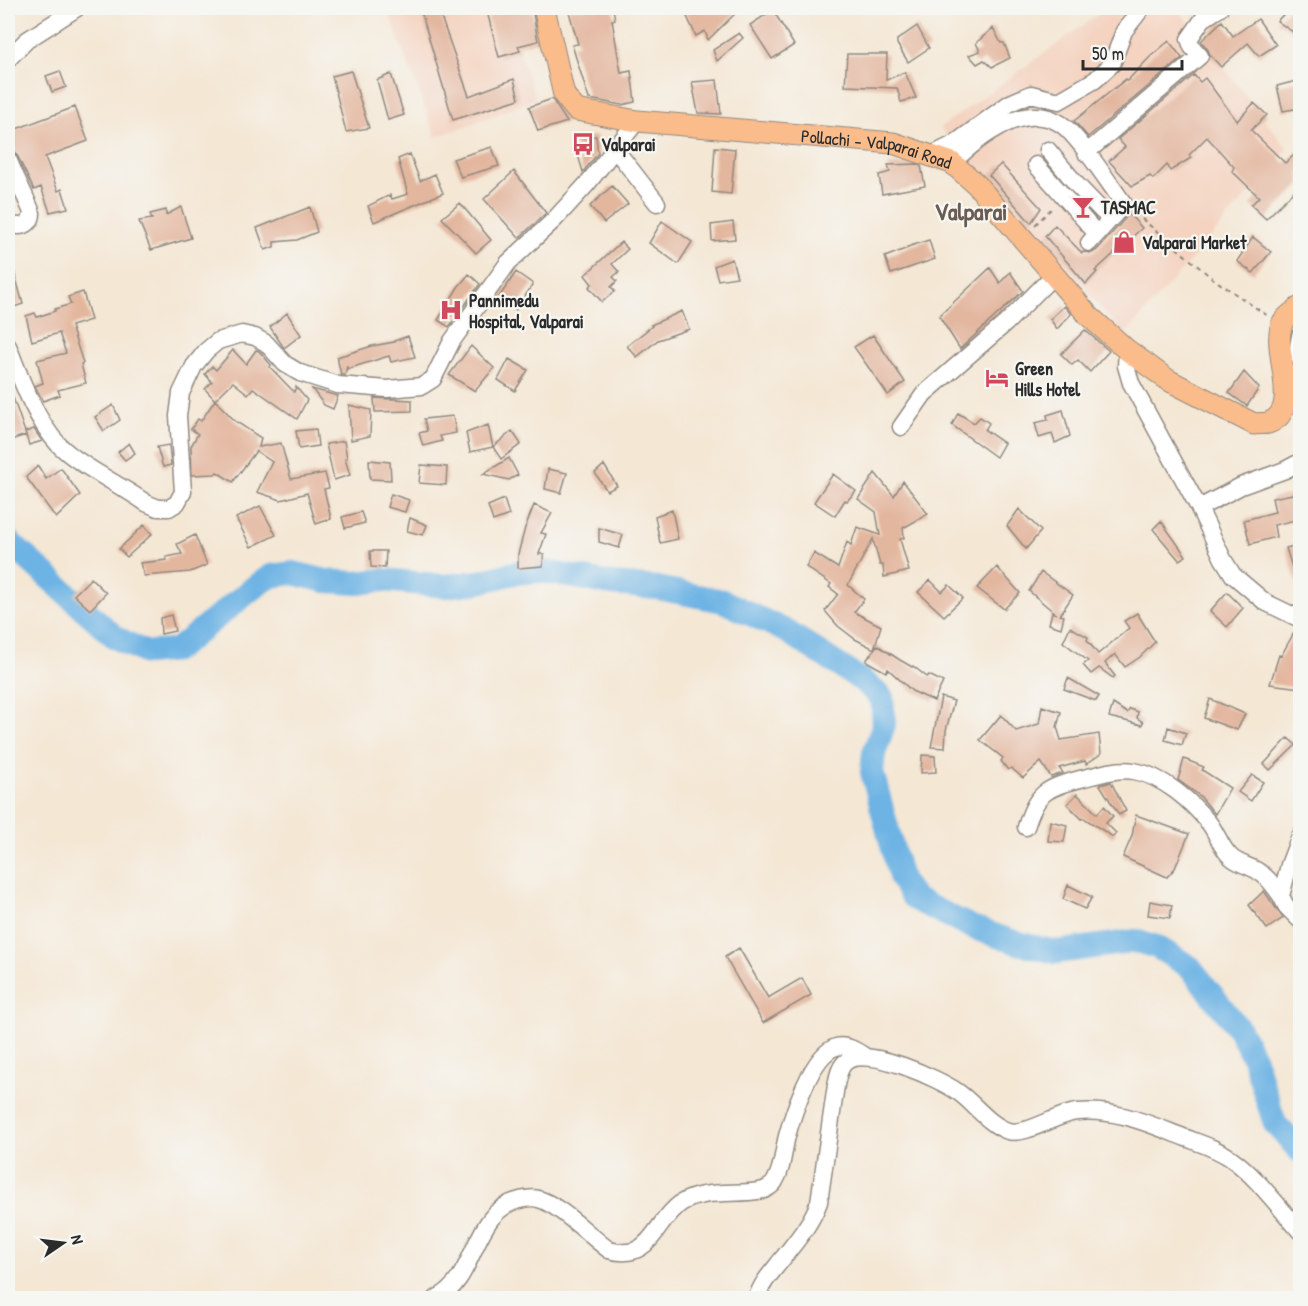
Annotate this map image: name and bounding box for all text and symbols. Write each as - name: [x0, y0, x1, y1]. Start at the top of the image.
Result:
- scale bar: [1083, 33, 1182, 71]
- text: 50 m: [1092, 41, 1124, 66]
- street label: Pollachi - Valparai Road: [800, 123, 955, 175]
- bus stop icon: Valparai: [570, 131, 596, 157]
- place label: Valparai: [601, 132, 656, 158]
- bar icon: TASMAC: [1070, 194, 1096, 220]
- district label: Valparai: [935, 195, 1007, 228]
- place label: TASMAC: [1100, 195, 1156, 220]
- shop icon: Valparai Market: [1111, 229, 1137, 255]
- place label: Valparai Market: [1142, 230, 1247, 256]
- place label: Pannimedu Hospital, Valparai: [469, 288, 584, 335]
- hospital icon: Pannimedu Hospital, Valparai: [438, 297, 464, 323]
- place label: Green Hills Hotel: [1015, 356, 1081, 402]
- hotel icon: Green Hills Hotel: [984, 365, 1010, 391]
- north arrow: [33, 1213, 93, 1273]
- text: N: [66, 1233, 89, 1247]

